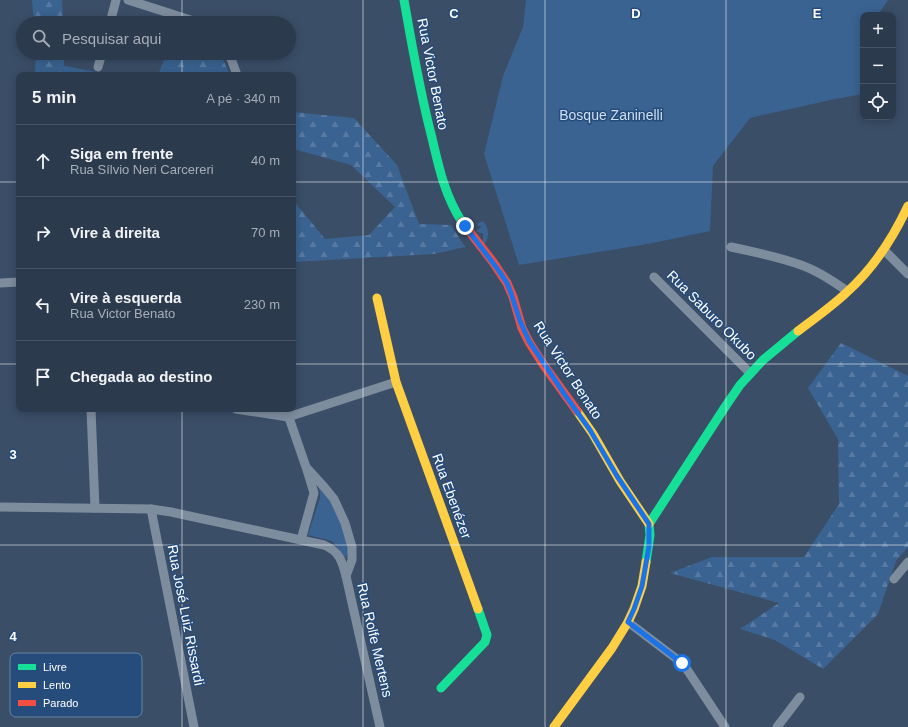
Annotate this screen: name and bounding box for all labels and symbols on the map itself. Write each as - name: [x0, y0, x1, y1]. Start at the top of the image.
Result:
- text: C: [449, 6, 459, 21]
- text: D: [631, 6, 641, 21]
- text: E: [813, 6, 822, 21]
- street label: Rua Victor Benato: [414, 17, 452, 131]
- park label: Bosque Zaninelli: [559, 107, 663, 123]
- route end: [456, 217, 474, 235]
- street label: Rua Saburo Okubo: [664, 267, 760, 363]
- street label: Rua Victor Benato: [530, 318, 606, 422]
- text: 3: [9, 447, 17, 462]
- street label: Rua Ebenézer: [429, 451, 475, 541]
- street label: Rua José Luiz Rissardi: [164, 543, 208, 687]
- street label: Rua Rolfe Mertens: [354, 581, 396, 699]
- text: 4: [9, 629, 17, 644]
- legend: [10, 653, 142, 717]
- route start: [673, 654, 691, 672]
- text: Livre: [43, 661, 67, 673]
- text: Lento: [43, 679, 71, 691]
- text: Parado: [43, 697, 78, 709]

